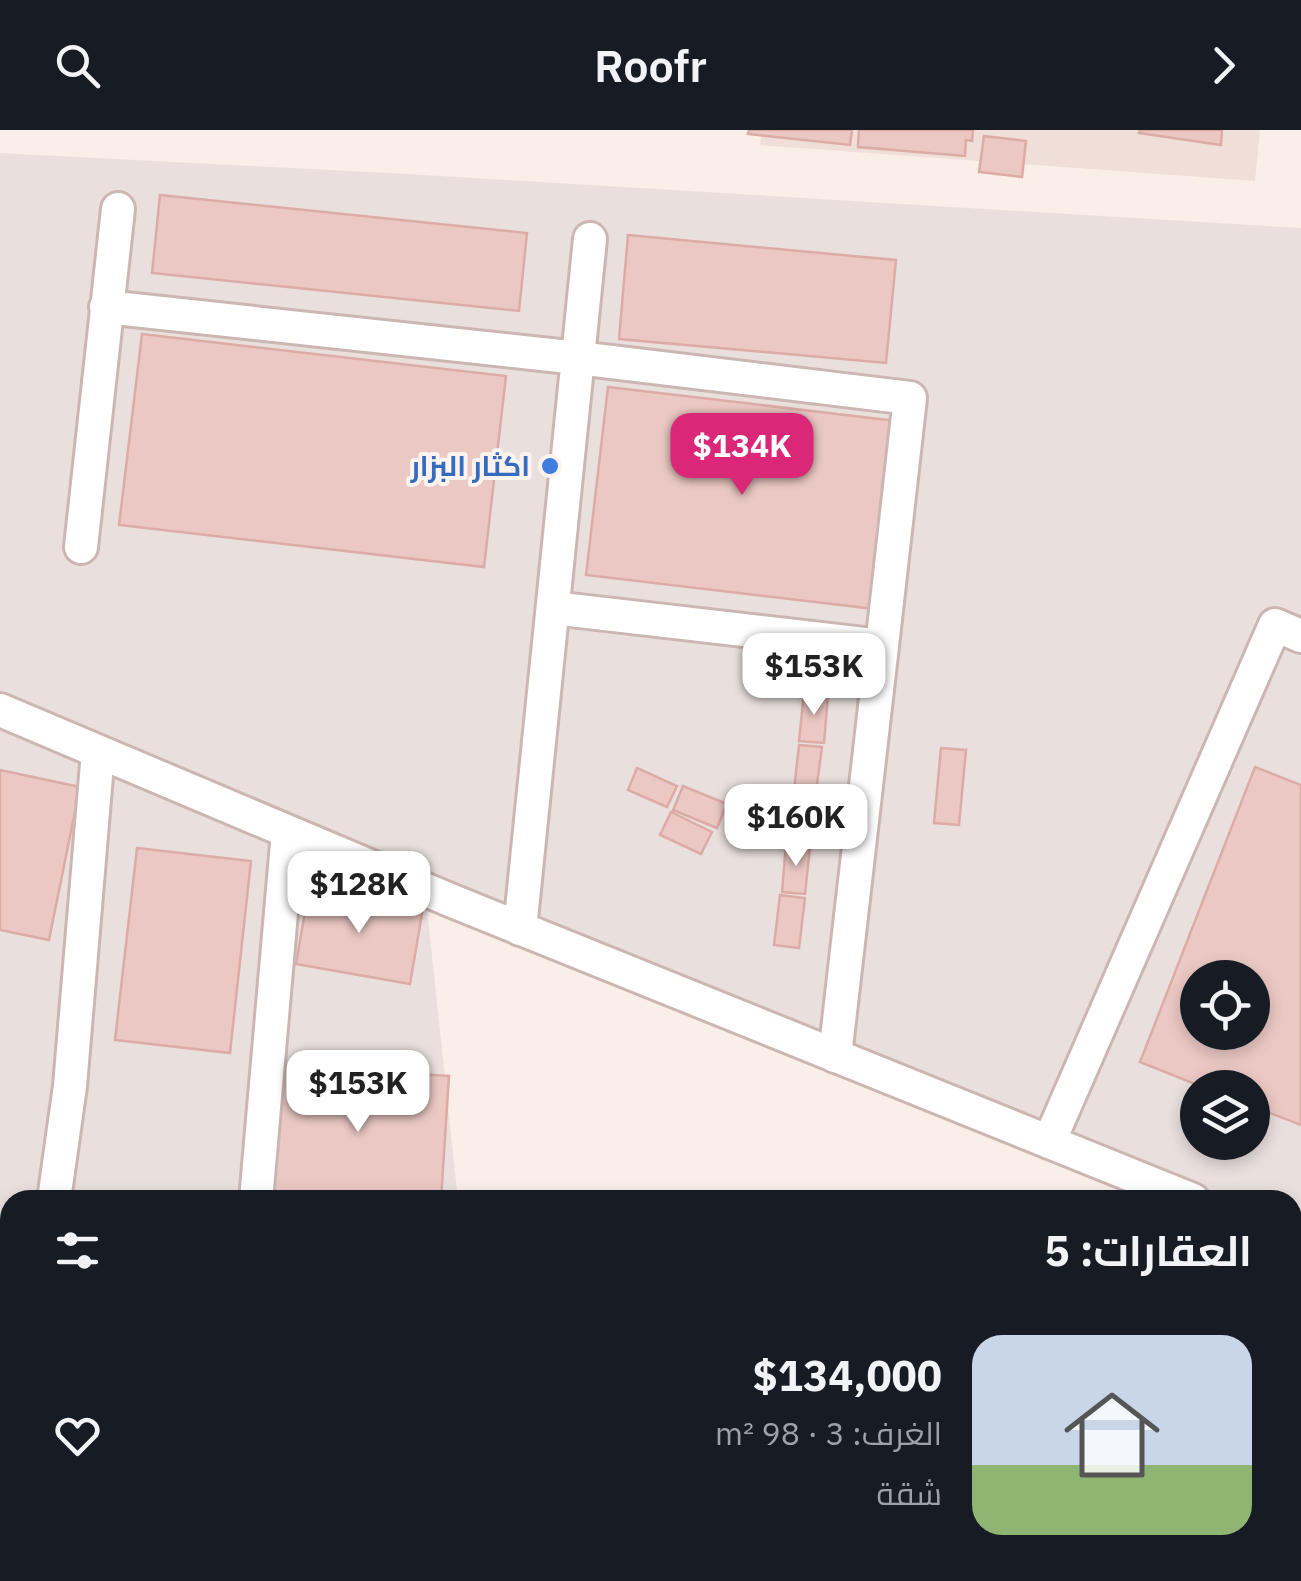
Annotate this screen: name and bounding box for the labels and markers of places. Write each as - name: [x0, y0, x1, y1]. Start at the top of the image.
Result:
- pin: $134K: [672, 413, 812, 498]
- place label: اكثار البزار: [410, 447, 530, 484]
- marker: اكثار البزار: [539, 455, 561, 477]
- pin: $153K: [744, 633, 884, 718]
- pin: $160K: [726, 784, 866, 869]
- pin: $128K: [289, 851, 429, 936]
- pin: $153K: [288, 1050, 428, 1135]

